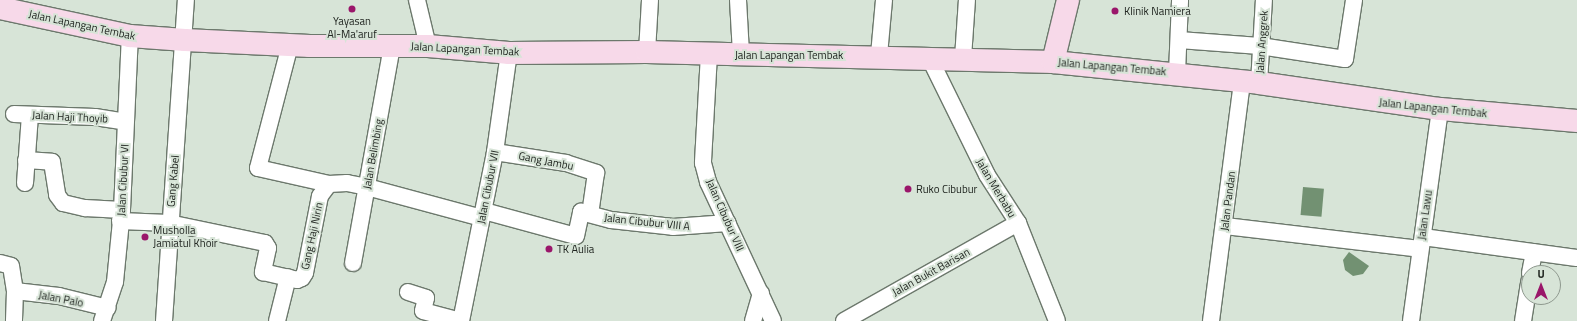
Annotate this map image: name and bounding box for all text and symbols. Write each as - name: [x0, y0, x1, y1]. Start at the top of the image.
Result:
- marker: Yayasan Al-Ma'aruf: [347, 4, 357, 14]
- place label: Klinik Namiera: [1124, 4, 1191, 18]
- marker: Klinik Namiera: [1109, 5, 1121, 17]
- street label: Jalan Lapangan Tembak: [27, 7, 137, 43]
- street label: Jalan Anggrek: [1253, 10, 1271, 74]
- place label: Yayasan Al-Ma'aruf: [327, 15, 377, 41]
- street label: Jalan Lapangan Tembak: [410, 40, 520, 58]
- street label: Jalan Lapangan Tembak: [735, 48, 843, 62]
- street label: Jalan Lapangan Tembak: [1057, 56, 1167, 78]
- street label: Jalan Lapangan Tembak: [1378, 96, 1488, 120]
- street label: Jalan Haji Thoyib: [32, 108, 108, 126]
- street label: Jalan Belimbing: [360, 118, 386, 190]
- street label: Jalan Cibubur VI: [115, 144, 131, 216]
- street label: Jalan Cibubur VII: [474, 149, 502, 225]
- street label: Gang Jambu: [517, 149, 575, 173]
- street label: Gang Kabel: [164, 155, 182, 207]
- street label: Jalan Merbabu: [973, 156, 1019, 220]
- street label: Jalan Pandan: [1218, 170, 1238, 232]
- street label: Jalan Cibubur VIII: [703, 177, 747, 253]
- place label: Ruko Cibubur: [916, 182, 977, 196]
- marker: Ruko Cibubur: [903, 184, 913, 194]
- street label: Jalan Lawu: [1415, 189, 1435, 241]
- street label: Gang Haji Nirin: [298, 201, 326, 271]
- street label: Jalan Cibubur VIII A: [603, 211, 691, 233]
- place label: Musholla Jamiatul Khoir: [153, 224, 218, 250]
- marker: Musholla Jamiatul Khoir: [140, 232, 150, 242]
- place label: TK Aulia: [557, 242, 594, 256]
- marker: TK Aulia: [544, 244, 554, 254]
- street label: Jalan Bukit Barisan: [890, 245, 972, 299]
- north arrow: [1521, 265, 1561, 305]
- text: U: [1537, 266, 1545, 282]
- street label: Jalan Palo: [37, 288, 85, 310]

